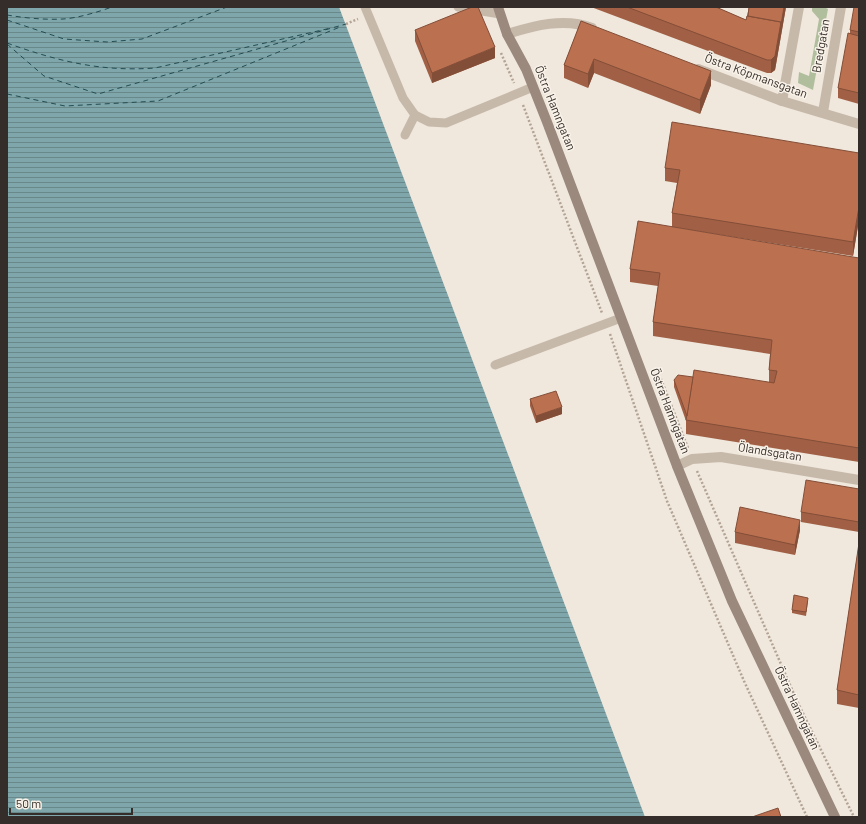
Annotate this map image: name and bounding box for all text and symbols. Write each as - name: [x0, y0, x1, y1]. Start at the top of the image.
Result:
- street label: Bredgatan: [808, 18, 832, 74]
- street label: Östra Köpmansgatan: [703, 50, 810, 100]
- street label: Östra Hamngatan: [533, 63, 579, 152]
- street label: Östra Hamngatan: [648, 366, 694, 455]
- street label: Ölandsgatan: [737, 439, 803, 463]
- street label: Östra Hamngatan: [772, 664, 823, 751]
- scale bar: [10, 790, 132, 816]
- text: 50 m: [16, 796, 41, 810]

